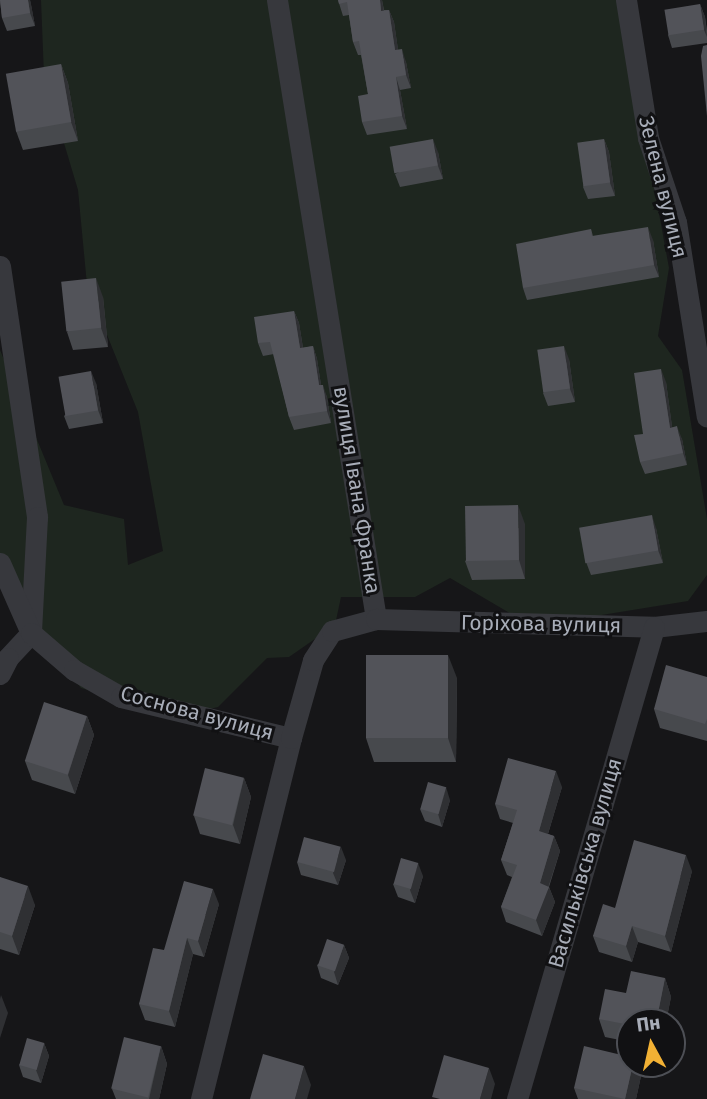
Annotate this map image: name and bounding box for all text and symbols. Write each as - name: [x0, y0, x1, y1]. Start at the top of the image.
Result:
- street label: Зелена вулиця: [633, 113, 693, 261]
- street label: вулиця Івана Франка: [328, 384, 386, 596]
- street label: Горіхова вулиця: [461, 610, 621, 638]
- street label: Соснова вулиця: [118, 680, 276, 746]
- street label: Васильківська вулиця: [543, 755, 627, 971]
- north arrow: [616, 1008, 686, 1078]
- text: Пн: [635, 1011, 662, 1037]

